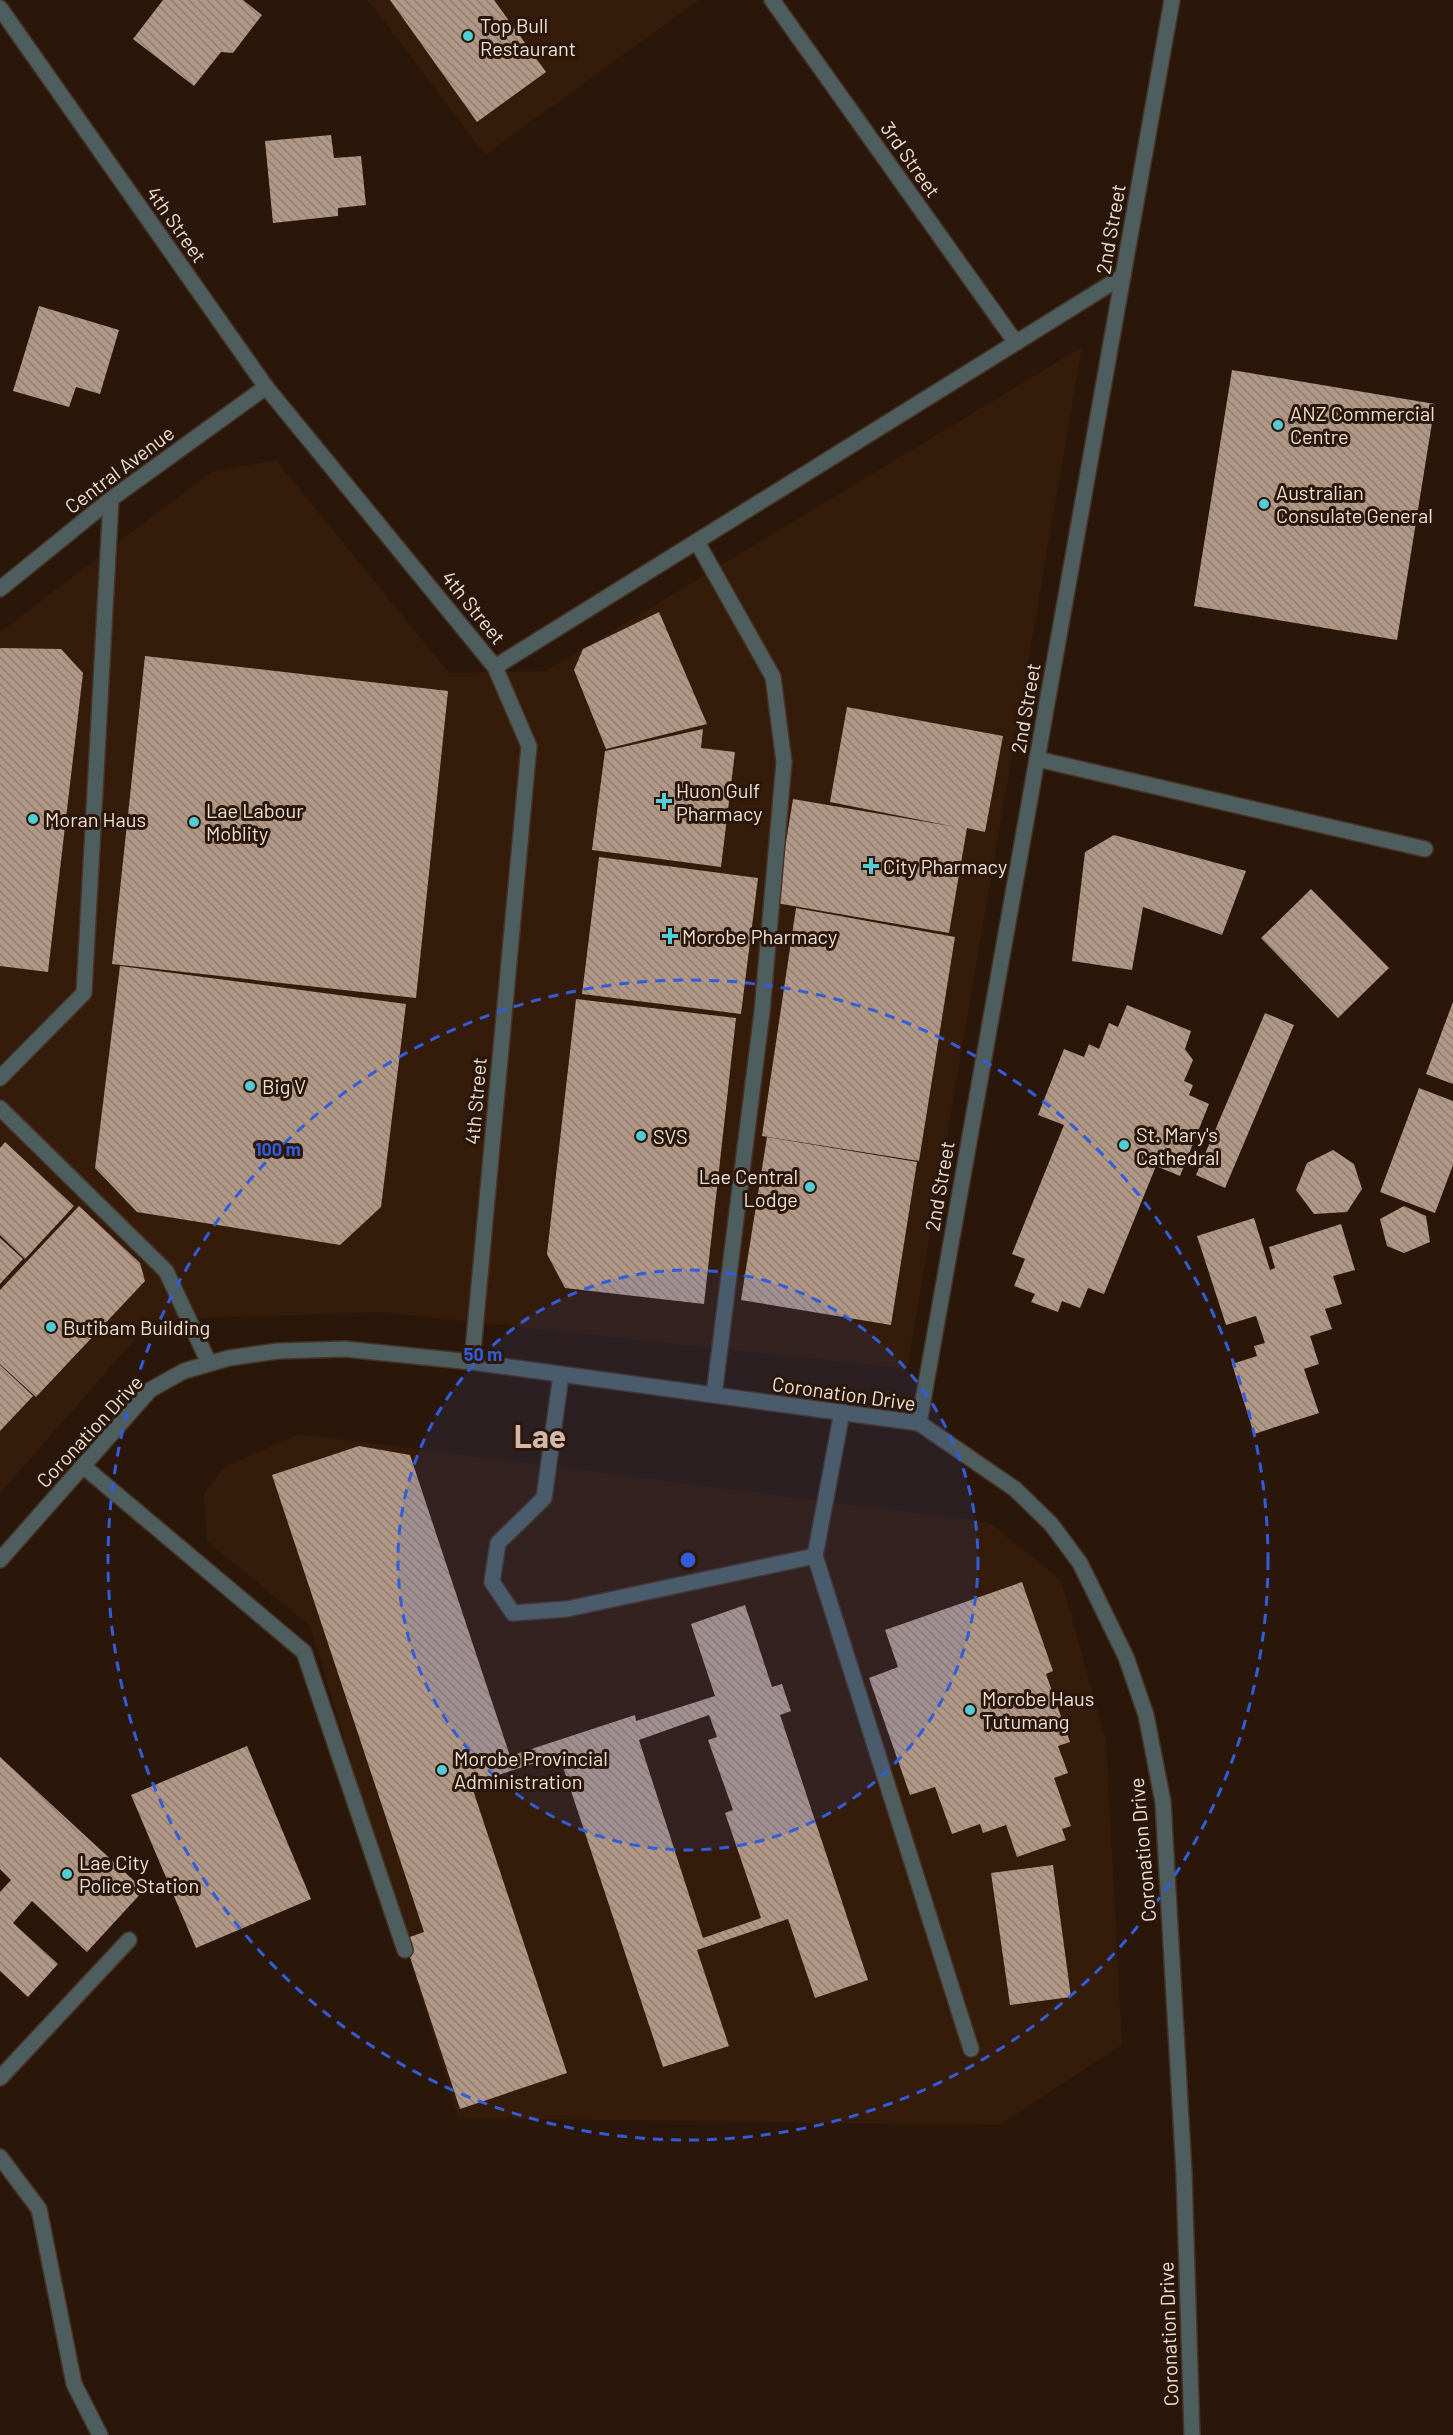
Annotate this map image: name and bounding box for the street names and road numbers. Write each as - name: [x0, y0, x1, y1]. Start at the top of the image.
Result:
- street label: 3rd Street: [876, 116, 946, 202]
- street label: 4th Street: [142, 181, 212, 267]
- street label: 2nd Street: [1090, 182, 1130, 276]
- street label: Central Avenue: [60, 420, 178, 518]
- street label: 4th Street: [437, 565, 511, 649]
- street label: 2nd Street: [1005, 661, 1045, 755]
- street label: 4th Street: [459, 1056, 491, 1146]
- street label: 2nd Street: [919, 1139, 959, 1233]
- street label: Coronation Drive: [31, 1370, 147, 1492]
- street label: Coronation Drive: [771, 1371, 917, 1415]
- street label: Coronation Drive: [1124, 1777, 1160, 1923]
- street label: Coronation Drive: [1153, 2261, 1183, 2407]

